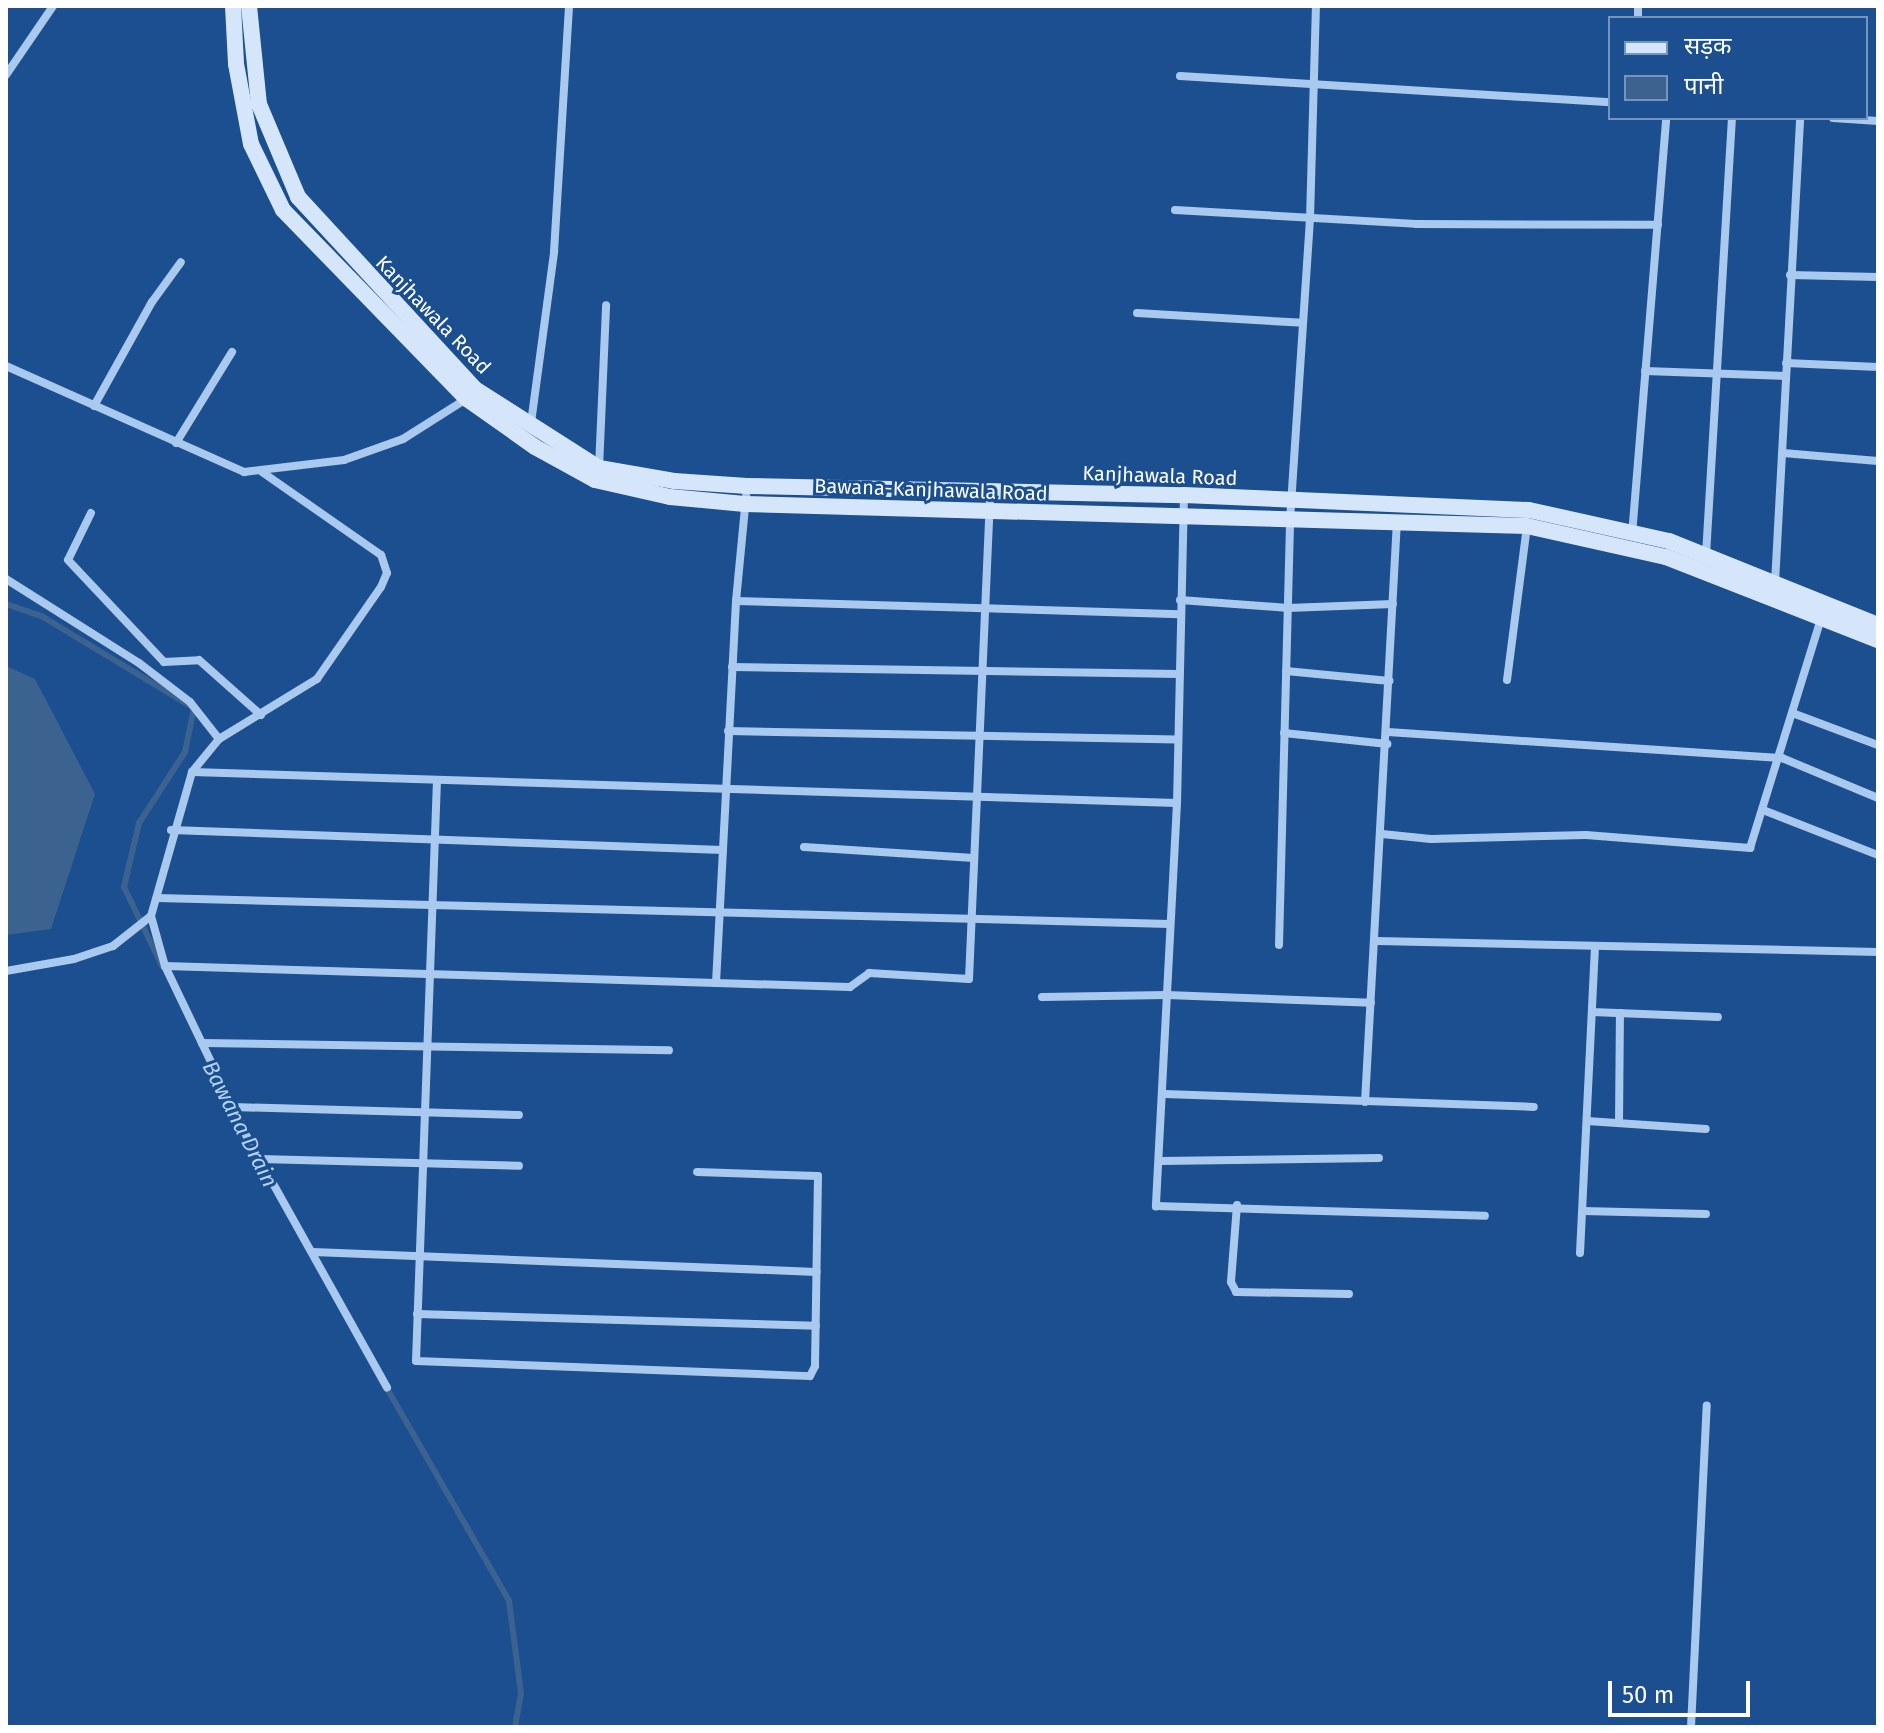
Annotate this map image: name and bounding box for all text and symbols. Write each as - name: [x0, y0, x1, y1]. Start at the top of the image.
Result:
- legend: [1608, 16, 1868, 120]
- text: सड़क: [1684, 32, 1732, 60]
- text: पानी: [1684, 72, 1723, 100]
- street label: Kanjhawala Road: [370, 251, 496, 379]
- street label: Kanjhawala Road: [1082, 461, 1238, 491]
- street label: Bawana-Kanjhawala Road: [814, 474, 1048, 506]
- water label: Bawana Drain: [197, 1056, 283, 1192]
- scale bar: [1612, 1665, 1754, 1715]
- text: 50 m: [1622, 1681, 1674, 1709]

